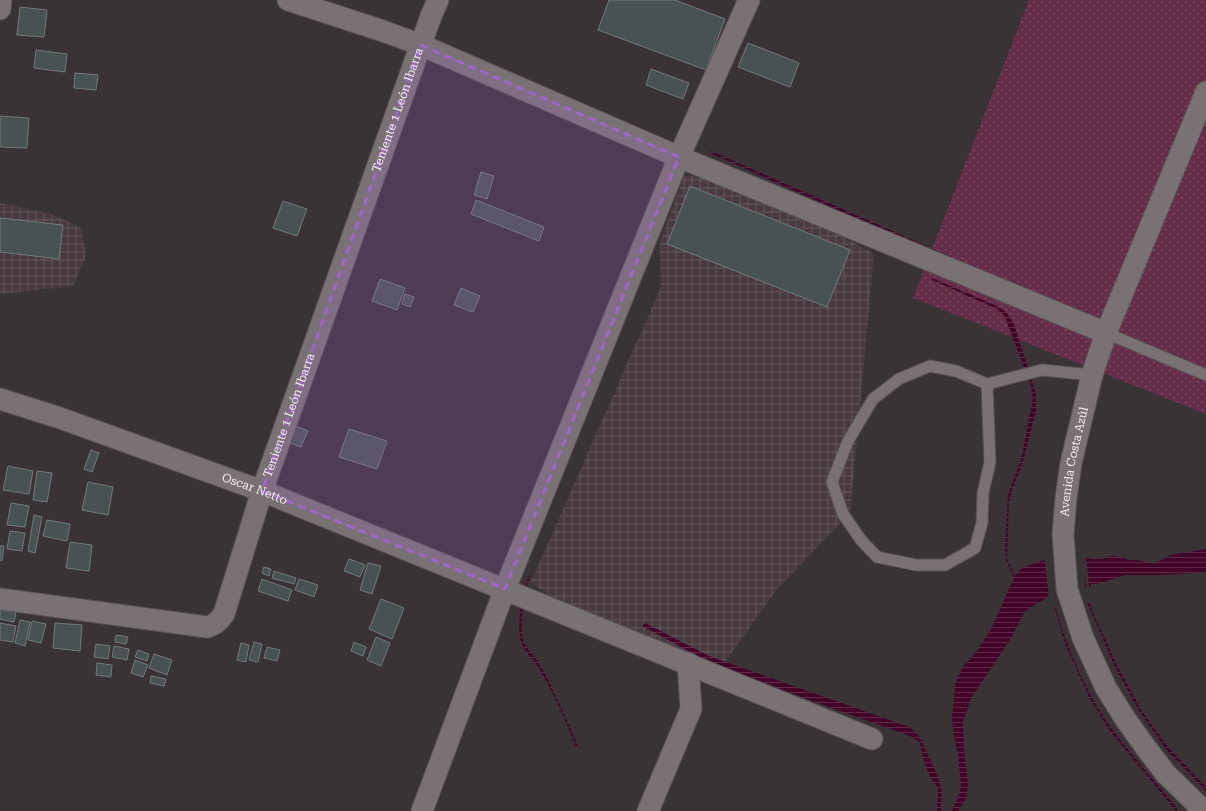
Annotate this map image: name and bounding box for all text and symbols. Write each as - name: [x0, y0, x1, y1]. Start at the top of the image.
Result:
- street label: Teniente 1 León Ibarra: [369, 46, 426, 174]
- street label: Teniente 1 León Ibarra: [260, 351, 318, 479]
- street label: Avenida Costa Azúl: [1057, 405, 1091, 517]
- street label: Oscar Netto: [220, 470, 289, 508]

